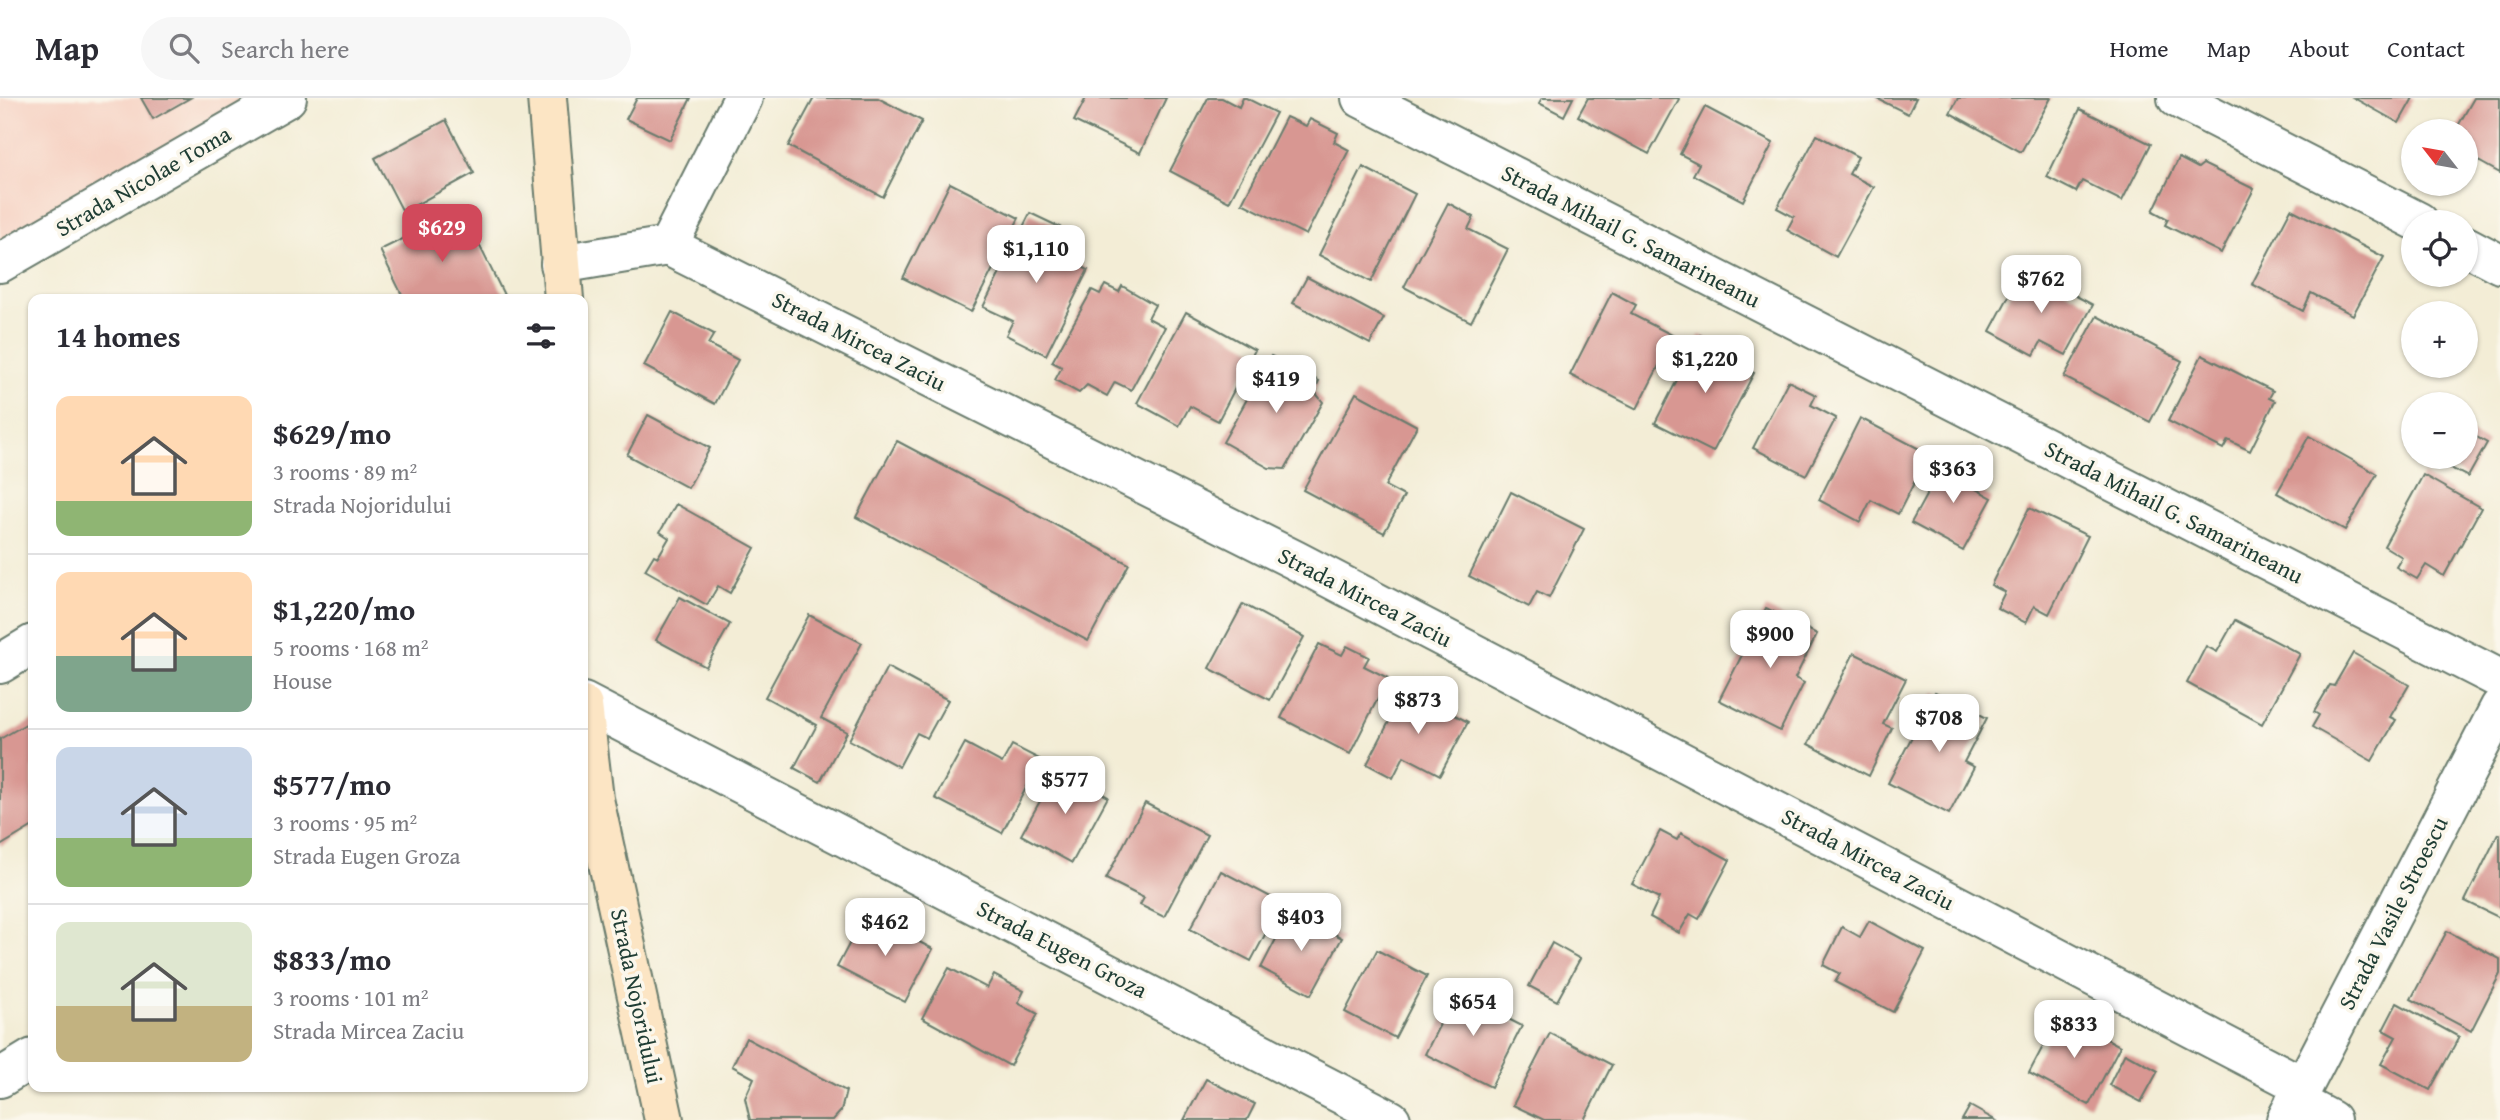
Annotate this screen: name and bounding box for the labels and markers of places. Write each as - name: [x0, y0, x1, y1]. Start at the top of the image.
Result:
- pin: $629: [401, 204, 483, 264]
- pin: $1,110: [979, 226, 1093, 285]
- pin: $762: [2000, 256, 2082, 315]
- pin: $1,220: [1648, 336, 1762, 395]
- pin: $419: [1235, 356, 1317, 415]
- pin: $363: [1912, 446, 1994, 505]
- pin: $900: [1729, 610, 1811, 670]
- pin: $873: [1377, 676, 1459, 736]
- pin: $708: [1898, 694, 1980, 754]
- pin: $577: [1024, 756, 1106, 816]
- pin: $403: [1260, 894, 1342, 953]
- pin: $462: [844, 898, 926, 958]
- pin: $654: [1432, 978, 1514, 1038]
- pin: $833: [2033, 1000, 2115, 1060]

